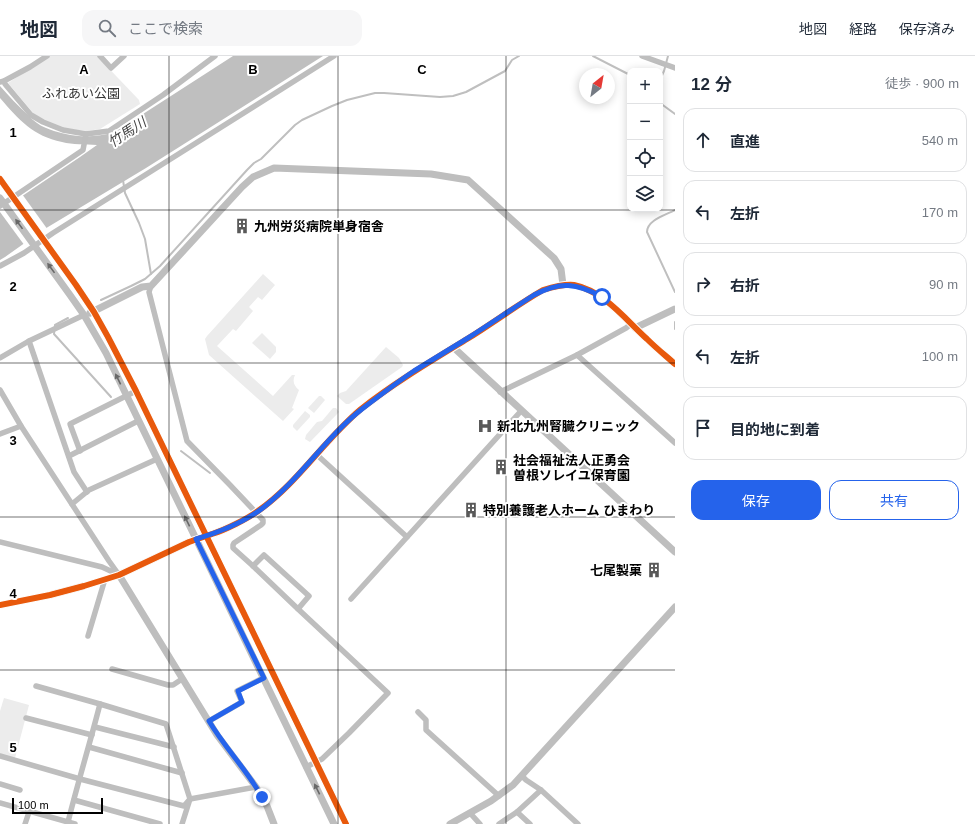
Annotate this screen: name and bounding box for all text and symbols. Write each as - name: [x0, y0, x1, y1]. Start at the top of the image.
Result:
- search box: [82, 10, 362, 46]
- icon: search: [96, 17, 118, 39]
- text: 地図: [20, 19, 58, 40]
- text: ここで検索: [128, 20, 203, 37]
- text: 地図: [799, 21, 827, 37]
- text: 経路: [849, 21, 877, 37]
- text: 保存済み: [899, 21, 955, 37]
- text: A: [79, 62, 89, 77]
- text: B: [248, 62, 258, 77]
- text: C: [417, 62, 427, 77]
- north arrow: [579, 68, 615, 104]
- map controls: [627, 68, 663, 212]
- button: +: [627, 68, 663, 104]
- text: 12 分: [691, 75, 732, 94]
- text: 徒歩 · 900 m: [885, 76, 959, 91]
- park label: ふれあい公園: [42, 86, 120, 101]
- button: −: [627, 104, 663, 140]
- water label: 竹馬川: [105, 113, 151, 150]
- text: 1: [9, 125, 17, 140]
- icon: ahead: [692, 129, 714, 151]
- text: 直進: [730, 133, 760, 150]
- text: 540 m: [922, 133, 958, 148]
- button: locate: [627, 140, 663, 176]
- button: layers: [627, 176, 663, 212]
- icon: left: [692, 201, 714, 223]
- text: 左折: [730, 205, 760, 222]
- text: 170 m: [922, 205, 958, 220]
- building icon: 九州労災病院単身宿舎: [233, 217, 251, 235]
- one-way arrow: [15, 219, 23, 229]
- place label: 九州労災病院単身宿舎: [254, 219, 384, 234]
- one-way arrow: [47, 262, 55, 273]
- icon: right: [692, 273, 714, 295]
- text: 右折: [730, 277, 760, 294]
- text: 90 m: [929, 277, 958, 292]
- text: 2: [9, 279, 17, 294]
- route start: [593, 288, 611, 306]
- icon: left: [692, 345, 714, 367]
- text: 左折: [730, 349, 760, 366]
- text: 100 m: [922, 349, 958, 364]
- one-way arrow: [115, 373, 121, 384]
- hospital icon: 新北九州腎臓クリニック: [476, 417, 494, 435]
- icon: arrive: [692, 417, 714, 439]
- place label: 新北九州腎臓クリニック: [497, 419, 640, 434]
- text: 目的地に到着: [730, 421, 820, 438]
- text: 3: [9, 433, 17, 448]
- place label: 社会福祉法人正勇会 曽根ソレイユ保育園: [513, 453, 630, 483]
- building icon: 社会福祉法人正勇会 曽根ソレイユ保育園: [492, 458, 510, 476]
- button: 保存: [691, 480, 821, 520]
- button: 共有: [829, 480, 959, 520]
- building icon: 特別養護老人ホーム ひまわり: [462, 501, 480, 519]
- place label: 特別養護老人ホーム ひまわり: [483, 503, 655, 518]
- one-way arrow: [184, 515, 190, 527]
- building icon: 七尾製菓: [645, 561, 663, 579]
- place label: 七尾製菓: [590, 563, 642, 578]
- text: 4: [9, 586, 17, 601]
- text: 5: [9, 740, 17, 755]
- one-way arrow: [314, 783, 320, 795]
- route end: [253, 788, 271, 806]
- scale bar: [12, 796, 103, 815]
- text: 100 m: [18, 799, 49, 811]

